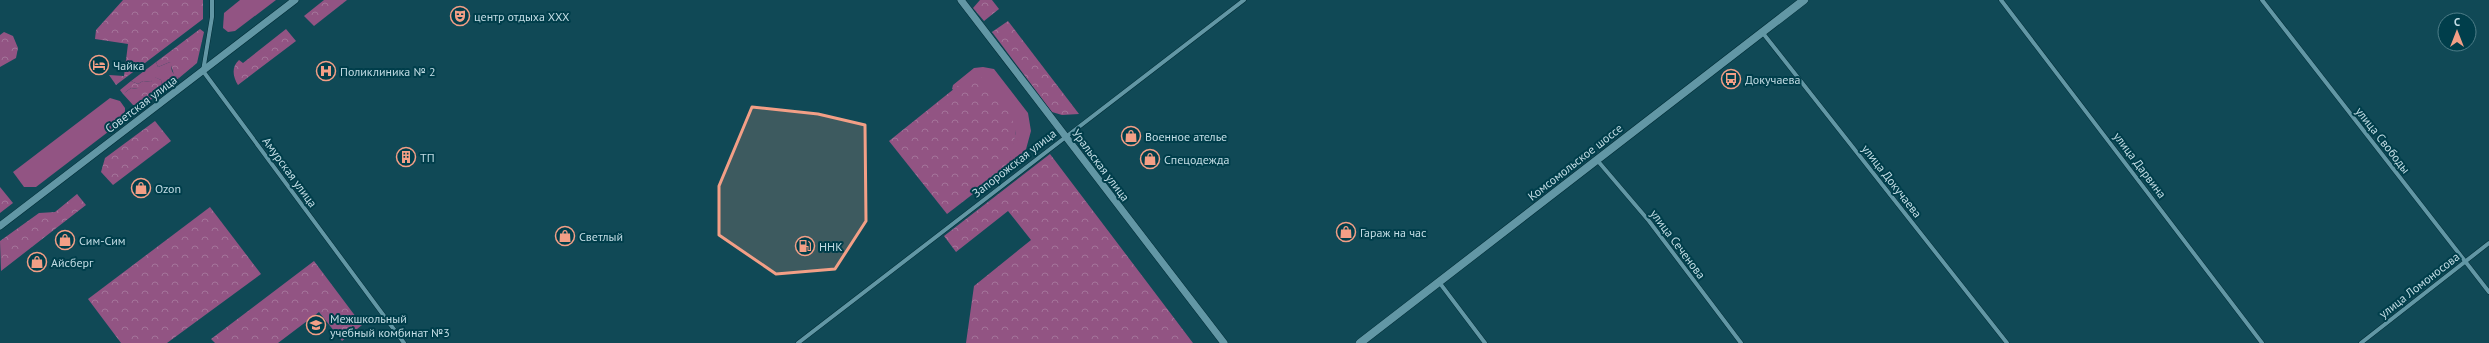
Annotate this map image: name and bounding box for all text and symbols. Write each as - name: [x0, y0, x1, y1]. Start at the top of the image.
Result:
- theatre icon: центр отдыха ХХХ: [449, 5, 471, 27]
- place label: центр отдыха ХХХ: [474, 9, 570, 24]
- north arrow: [2437, 12, 2477, 52]
- text: С: [2454, 15, 2460, 29]
- hotel icon: Чайка: [88, 54, 110, 76]
- place label: Чайка: [113, 58, 145, 73]
- hospital icon: Поликлиника № 2: [315, 60, 337, 82]
- place label: Поликлиника № 2: [340, 64, 436, 79]
- bus stop icon: Докучаева: [1720, 68, 1742, 90]
- street label: Советская улица: [102, 72, 180, 136]
- place label: Докучаева: [1745, 72, 1800, 87]
- street label: улица Свободы: [2352, 104, 2414, 176]
- street label: Комсомольское шоссе: [1525, 120, 1625, 204]
- shop icon: Военное ателье: [1120, 125, 1142, 147]
- street label: Запорожская улица: [969, 126, 1059, 200]
- street label: Уральская улица: [1069, 126, 1133, 204]
- place label: Военное ателье: [1145, 129, 1227, 144]
- street label: улица Дарвина: [2110, 129, 2170, 201]
- street label: Амурская улица: [259, 134, 321, 210]
- street label: улица Докучаева: [1859, 141, 1925, 221]
- building icon: ТП: [395, 146, 417, 168]
- shop icon: Спецодежда: [1139, 148, 1161, 170]
- place label: ТП: [420, 150, 435, 165]
- place label: Спецодежда: [1164, 152, 1230, 167]
- shop icon: Ozon: [130, 177, 152, 199]
- place label: Ozon: [155, 181, 181, 196]
- street label: улица Сеченова: [1647, 206, 1709, 282]
- shop icon: Гараж на час: [1335, 221, 1357, 243]
- shop icon: Светлый: [554, 225, 576, 247]
- place label: Гараж на час: [1360, 225, 1427, 240]
- shop icon: Сим-Сим: [54, 229, 76, 251]
- place label: Светлый: [579, 229, 623, 244]
- place label: Сим-Сим: [79, 233, 126, 248]
- fuel station icon: ННК: [794, 235, 816, 257]
- place label: ННК: [819, 239, 842, 254]
- street label: улица Ломоносова: [2376, 249, 2462, 321]
- shop icon: Айсберг: [26, 251, 48, 273]
- place label: Айсберг: [51, 255, 94, 270]
- place label: Межшкольный учебный комбинат №3: [330, 311, 450, 340]
- school or university icon: Межшкольный учебный комбинат №3: [305, 314, 327, 336]

